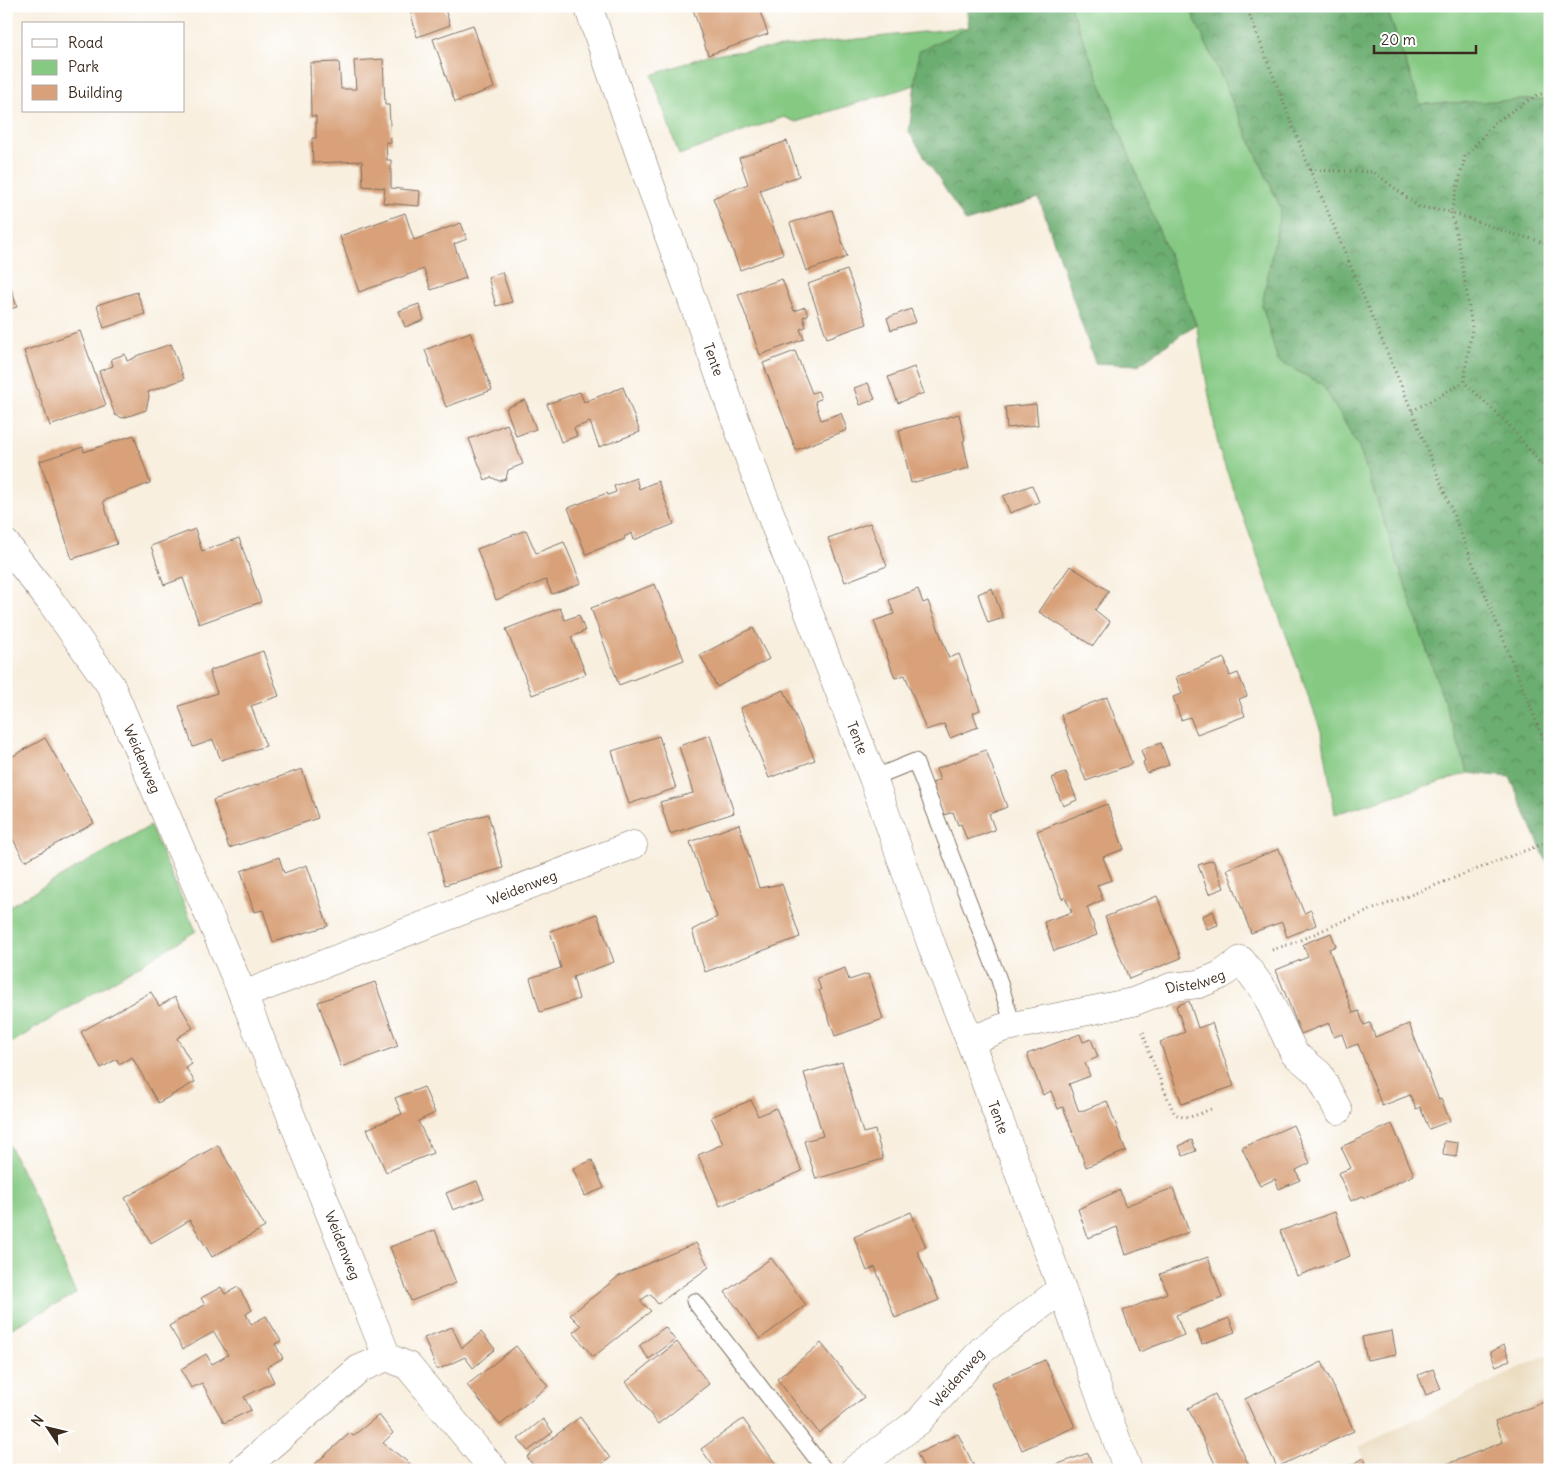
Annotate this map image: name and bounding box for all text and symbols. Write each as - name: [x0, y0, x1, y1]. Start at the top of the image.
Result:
- legend: [22, 22, 185, 112]
- scale bar: [1374, 22, 1476, 54]
- text: 20 m: [1381, 30, 1416, 49]
- text: Road: [68, 33, 103, 52]
- text: Park: [68, 57, 99, 76]
- text: Building: [68, 83, 123, 102]
- street label: Tente: [699, 340, 728, 378]
- street label: Tente: [843, 719, 872, 757]
- street label: Weidenweg: [120, 722, 165, 796]
- street label: Weidenweg: [485, 866, 559, 909]
- street label: Distelweg: [1163, 965, 1228, 997]
- street label: Tente: [984, 1098, 1013, 1137]
- street label: Weidenweg: [321, 1208, 364, 1283]
- street label: Weidenweg: [926, 1345, 988, 1411]
- north arrow: [22, 1404, 72, 1454]
- text: N: [27, 1411, 48, 1430]

